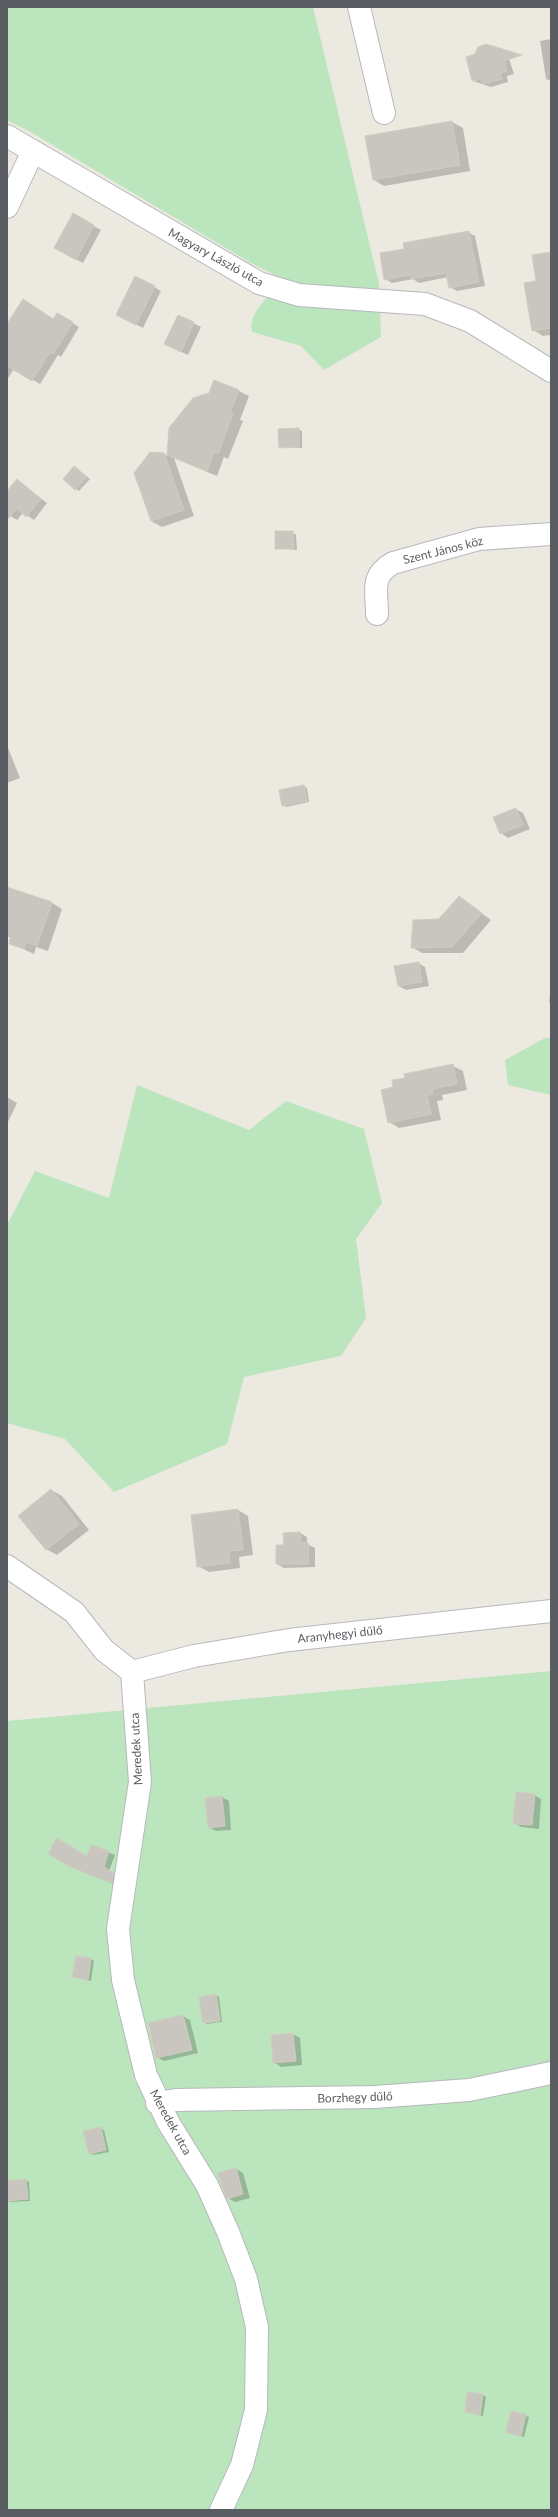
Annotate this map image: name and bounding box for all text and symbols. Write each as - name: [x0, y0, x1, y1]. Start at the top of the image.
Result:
- street label: Magyary László utca: [166, 225, 266, 289]
- street label: Szent János köz: [401, 533, 485, 567]
- street label: Aranyhegyi dűlő: [297, 1622, 383, 1646]
- street label: Meredek utca: [127, 1712, 145, 1786]
- street label: Meredek utca: [147, 2087, 195, 2157]
- street label: Borzhegy dűlő: [317, 2088, 393, 2106]

